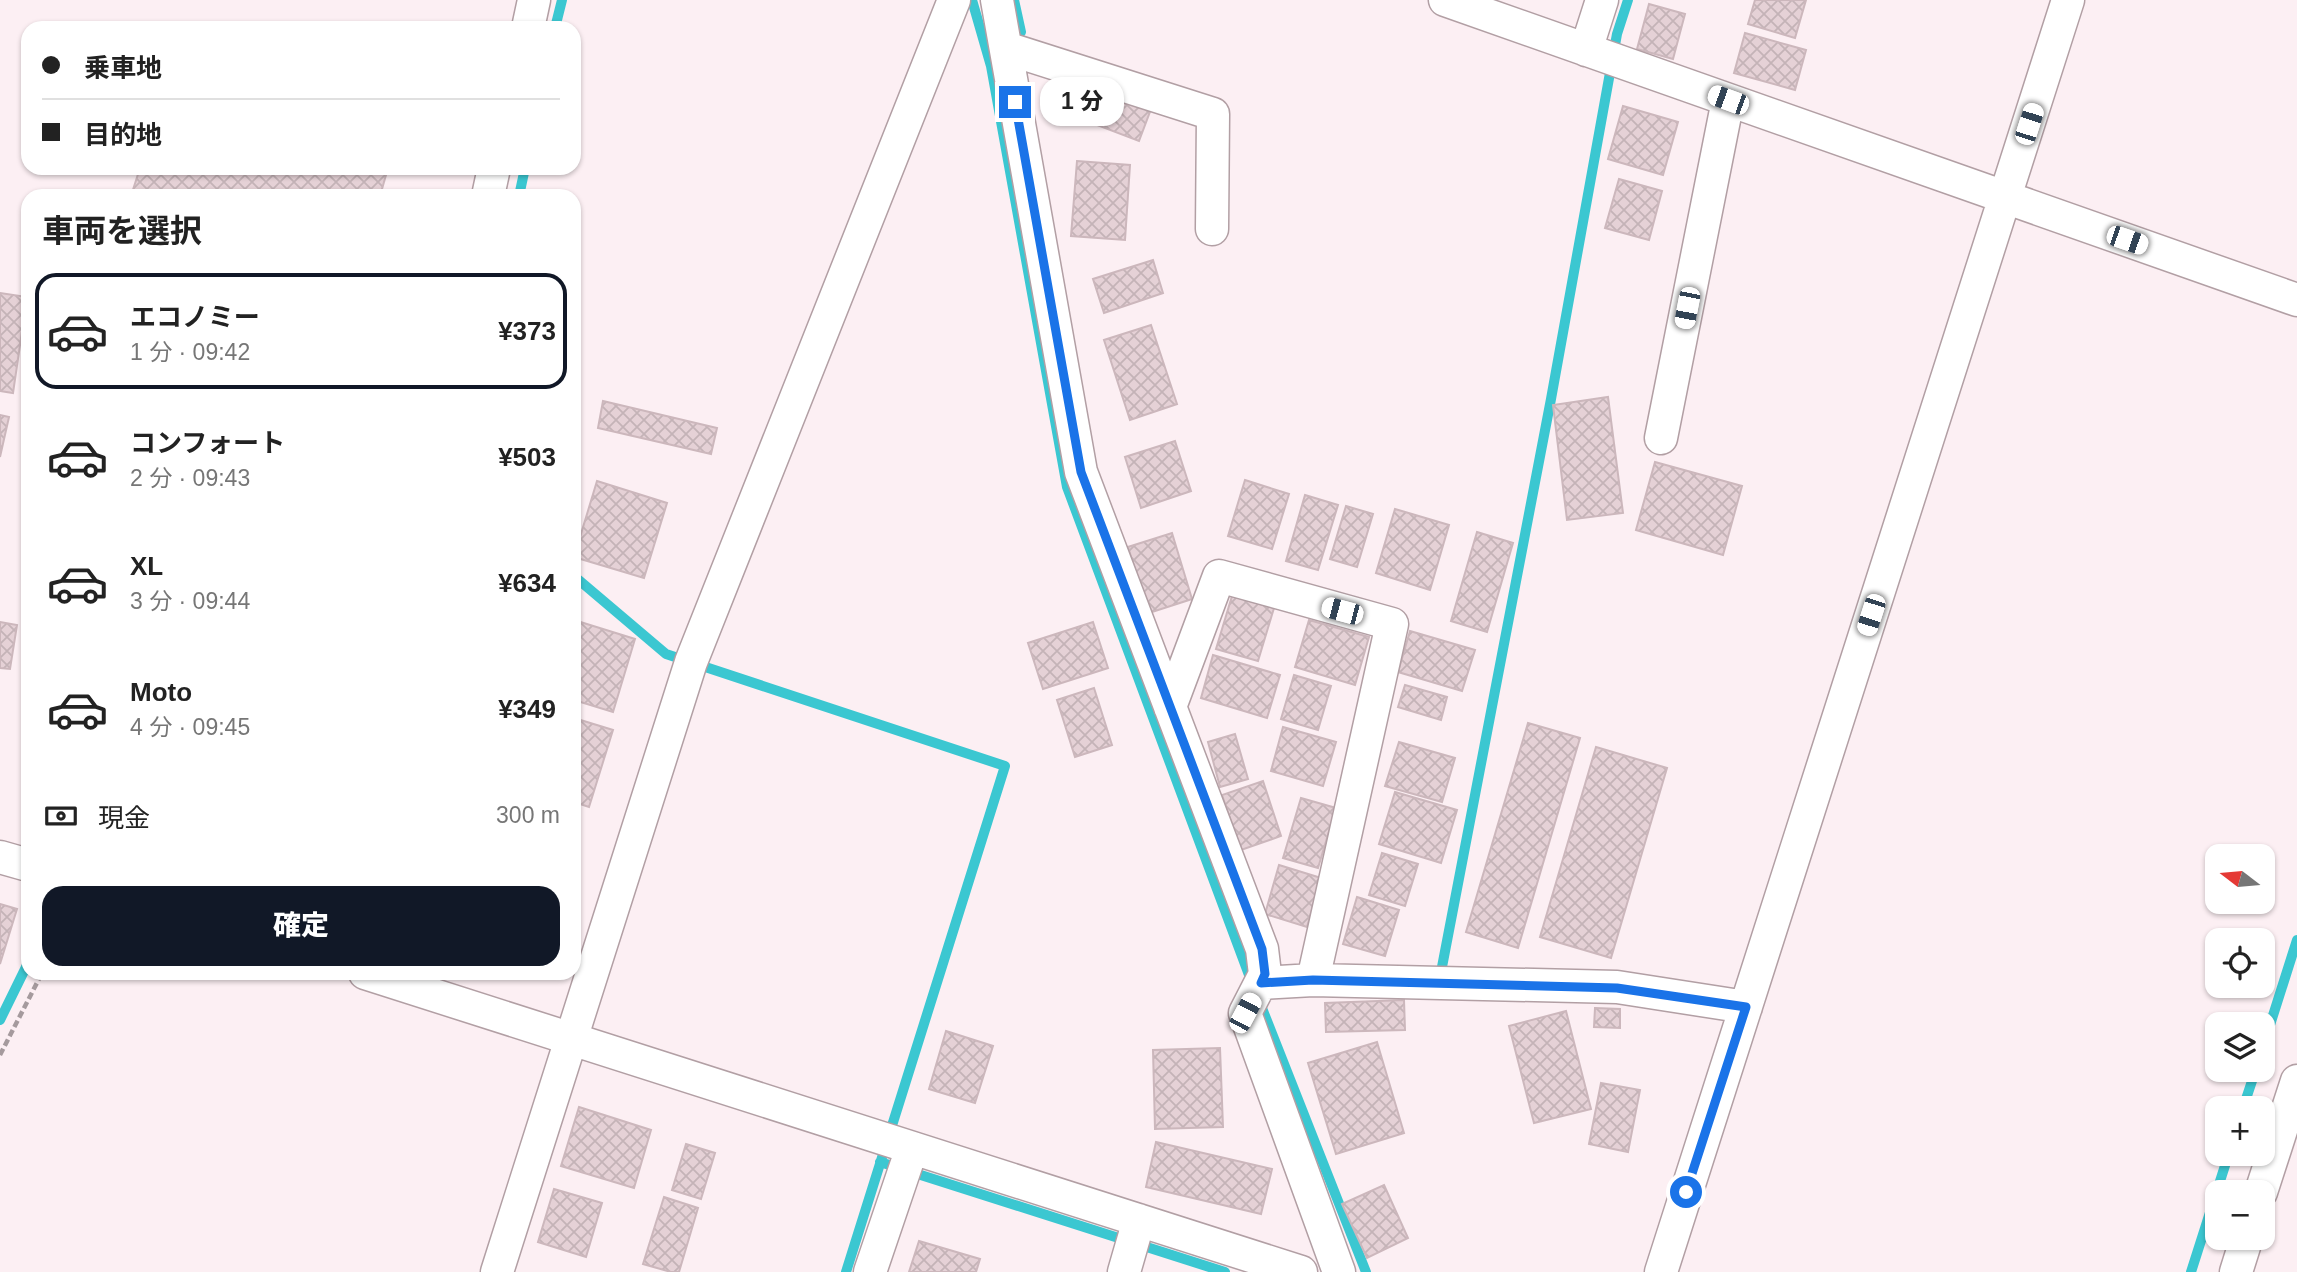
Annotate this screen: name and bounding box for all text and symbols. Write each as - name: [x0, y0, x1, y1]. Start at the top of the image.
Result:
- text: 乗車地: [84, 53, 162, 83]
- callout: 1 分: [1040, 78, 1124, 126]
- car: [1705, 83, 1752, 117]
- route end: [999, 86, 1031, 118]
- text: 1 分: [1061, 88, 1103, 114]
- car: [2013, 101, 2046, 147]
- text: 目的地: [84, 120, 162, 150]
- text: 車両を選択: [42, 213, 202, 249]
- car: [2104, 223, 2151, 257]
- car: [1673, 285, 1702, 331]
- icon: car: [46, 300, 109, 363]
- text: エコノミー: [130, 302, 260, 332]
- text: ¥373: [498, 316, 556, 346]
- text: 1 分 · 09:42: [130, 339, 250, 365]
- icon: car: [46, 426, 109, 489]
- text: コンフォート: [130, 428, 285, 458]
- text: ¥503: [498, 442, 556, 472]
- text: 2 分 · 09:43: [130, 465, 250, 491]
- text: XL: [130, 551, 163, 581]
- icon: car: [46, 552, 109, 615]
- text: ¥634: [498, 568, 556, 598]
- text: 3 分 · 09:44: [130, 588, 250, 614]
- car: [1855, 592, 1888, 638]
- car: [1319, 595, 1366, 627]
- text: Moto: [130, 677, 192, 707]
- icon: car: [46, 678, 109, 741]
- text: ¥349: [498, 694, 556, 724]
- text: 4 分 · 09:45: [130, 714, 250, 740]
- icon: cash: [42, 797, 80, 835]
- text: 300 m: [496, 802, 560, 828]
- text: 現金: [98, 803, 150, 833]
- north arrow: [2205, 844, 2275, 914]
- map controls: [2205, 844, 2275, 1250]
- button: 確定: [42, 886, 560, 966]
- button: locate: [2205, 928, 2275, 998]
- car: [1226, 990, 1265, 1036]
- button: layers: [2205, 1012, 2275, 1082]
- button: +: [2205, 1096, 2275, 1166]
- route start: [1670, 1176, 1702, 1208]
- button: −: [2205, 1180, 2275, 1250]

